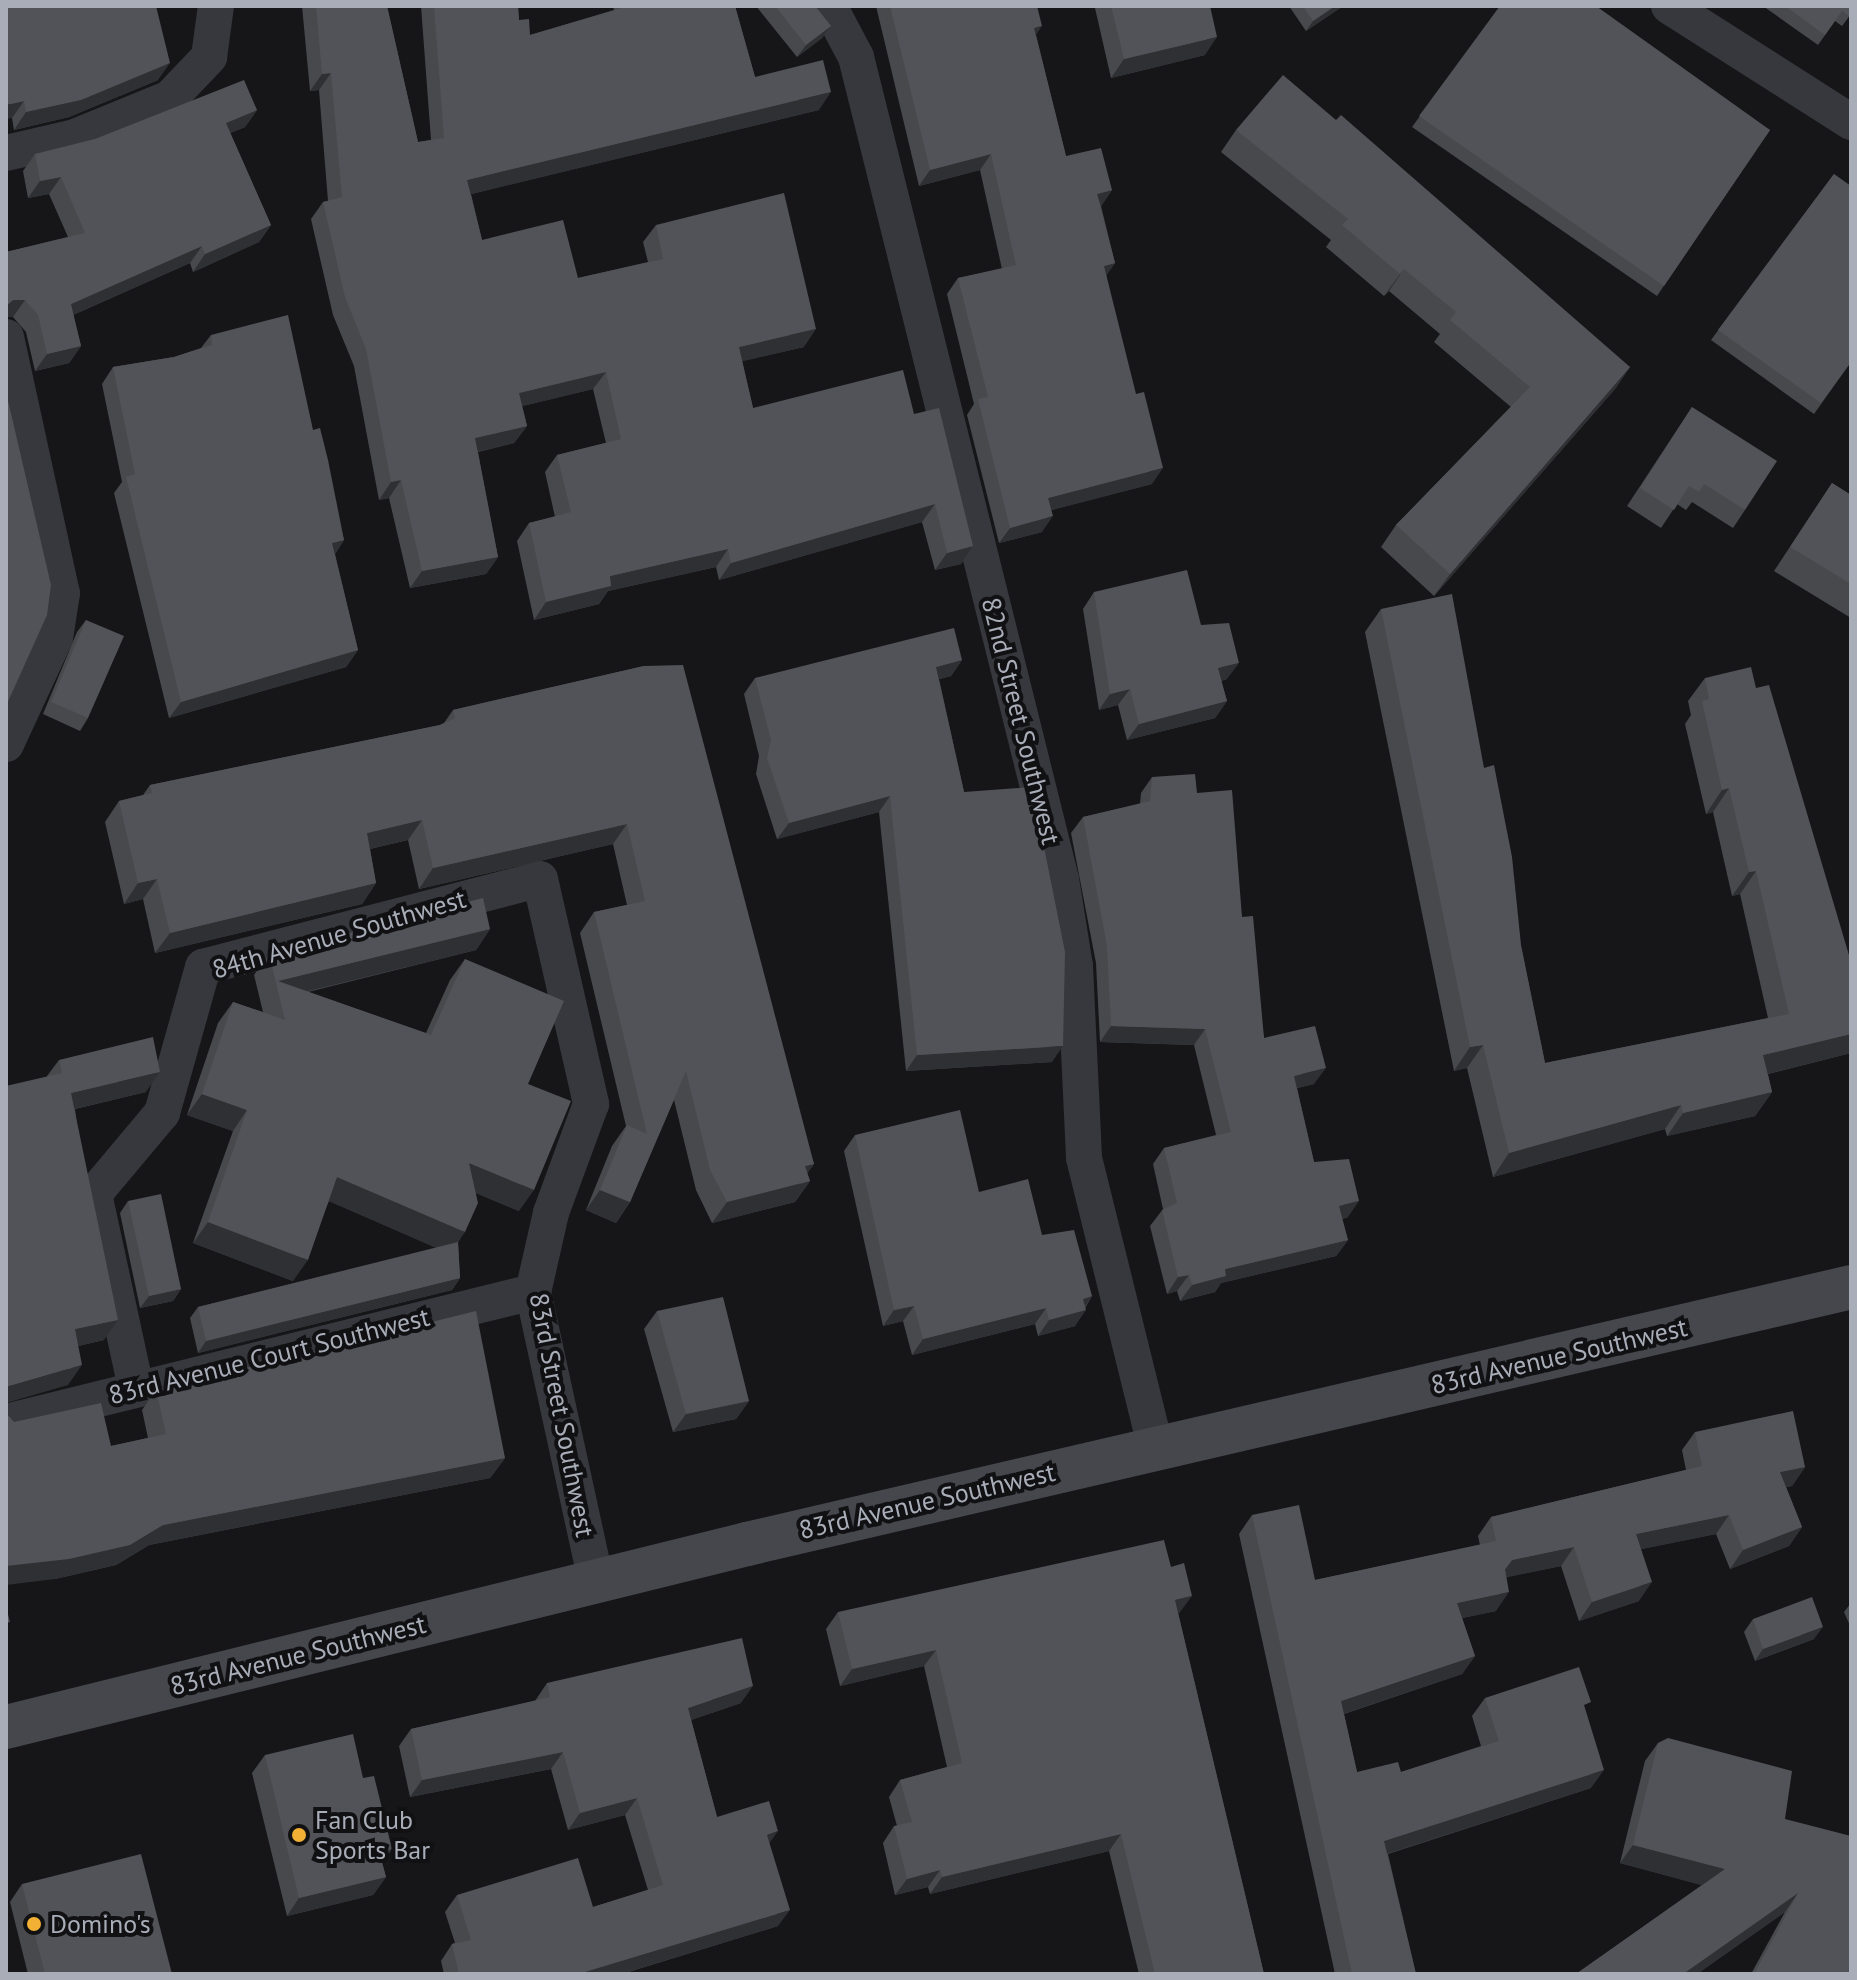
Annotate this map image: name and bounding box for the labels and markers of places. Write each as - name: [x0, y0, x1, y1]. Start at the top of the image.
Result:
- place label: Fan Club Sports Bar: [315, 1804, 430, 1866]
- marker: Fan Club Sports Bar: [290, 1826, 308, 1844]
- place label: Domino's: [50, 1908, 151, 1940]
- marker: Domino's: [25, 1915, 43, 1933]

